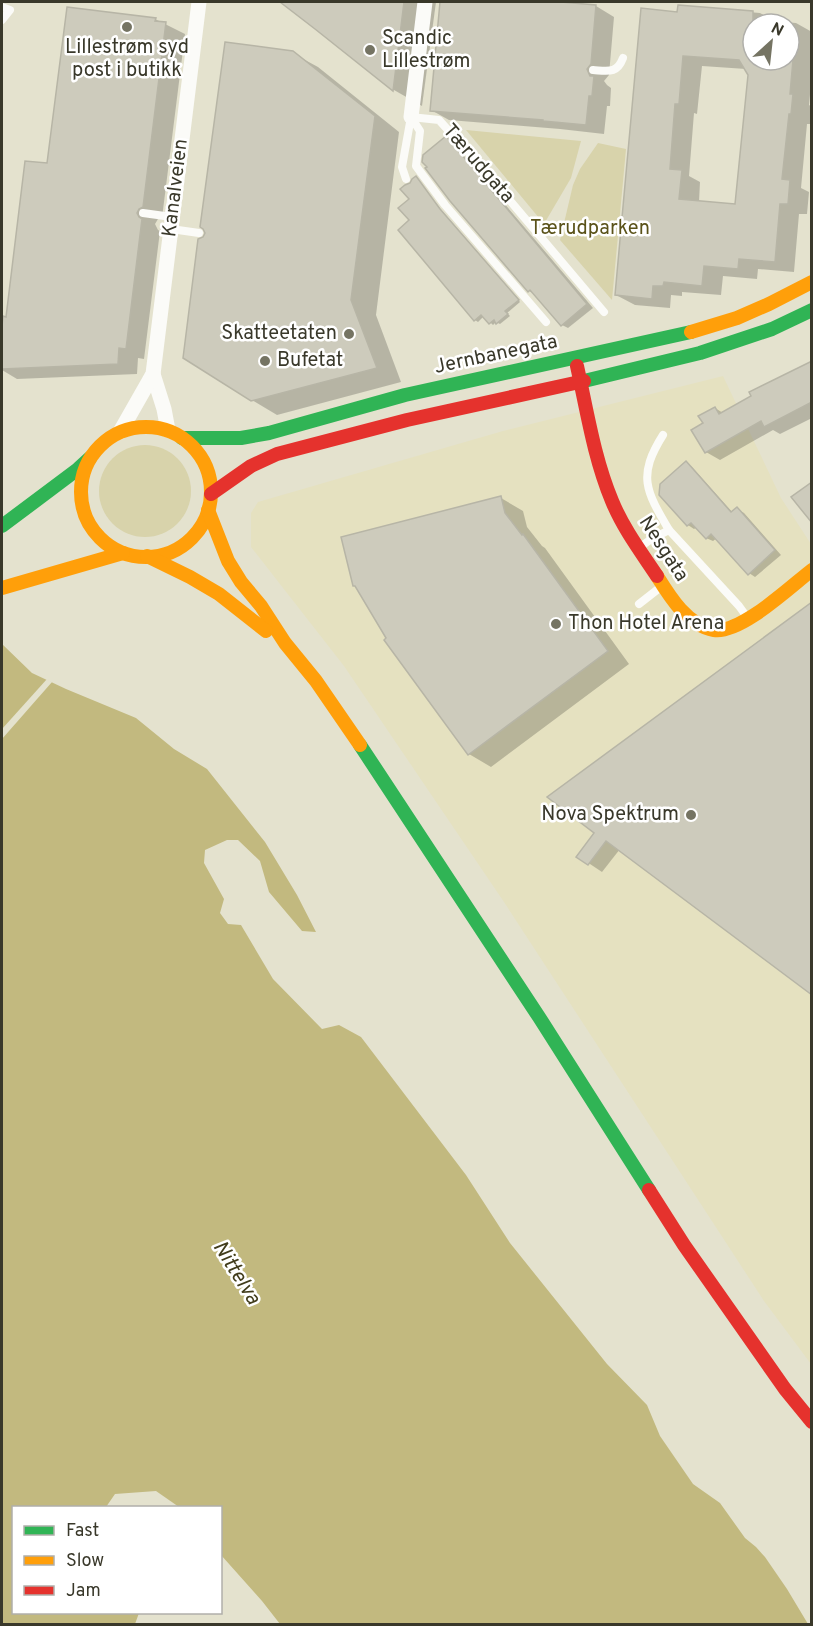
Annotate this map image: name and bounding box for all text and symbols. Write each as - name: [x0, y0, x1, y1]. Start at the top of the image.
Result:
- north arrow: [741, 12, 801, 72]
- text: N: [767, 19, 787, 42]
- marker: Lillestrøm syd post i butikk: [120, 20, 134, 34]
- place label: Scandic Lillestrøm: [382, 26, 471, 75]
- place label: Lillestrøm syd post i butikk: [65, 35, 189, 84]
- marker: Scandic Lillestrøm: [363, 43, 377, 57]
- street label: Tærudgata: [436, 119, 520, 209]
- street label: Kanalveien: [157, 137, 195, 239]
- park label: Tærudparken: [530, 216, 650, 242]
- place label: Skatteetaten: [221, 321, 337, 347]
- marker: Skatteetaten: [342, 327, 356, 341]
- street label: Jernbanegata: [432, 329, 560, 381]
- place label: Bufetat: [277, 348, 343, 374]
- marker: Bufetat: [258, 354, 272, 368]
- street label: Nesgata: [632, 511, 694, 587]
- place label: Thon Hotel Arena: [568, 611, 724, 637]
- marker: Thon Hotel Arena: [549, 617, 563, 631]
- place label: Nova Spektrum: [541, 802, 679, 828]
- marker: Nova Spektrum: [684, 808, 698, 822]
- water label: Nittelva: [206, 1236, 266, 1310]
- legend: [12, 1506, 222, 1614]
- text: Fast: [66, 1520, 99, 1543]
- text: Slow: [66, 1550, 104, 1573]
- text: Jam: [66, 1580, 101, 1603]

